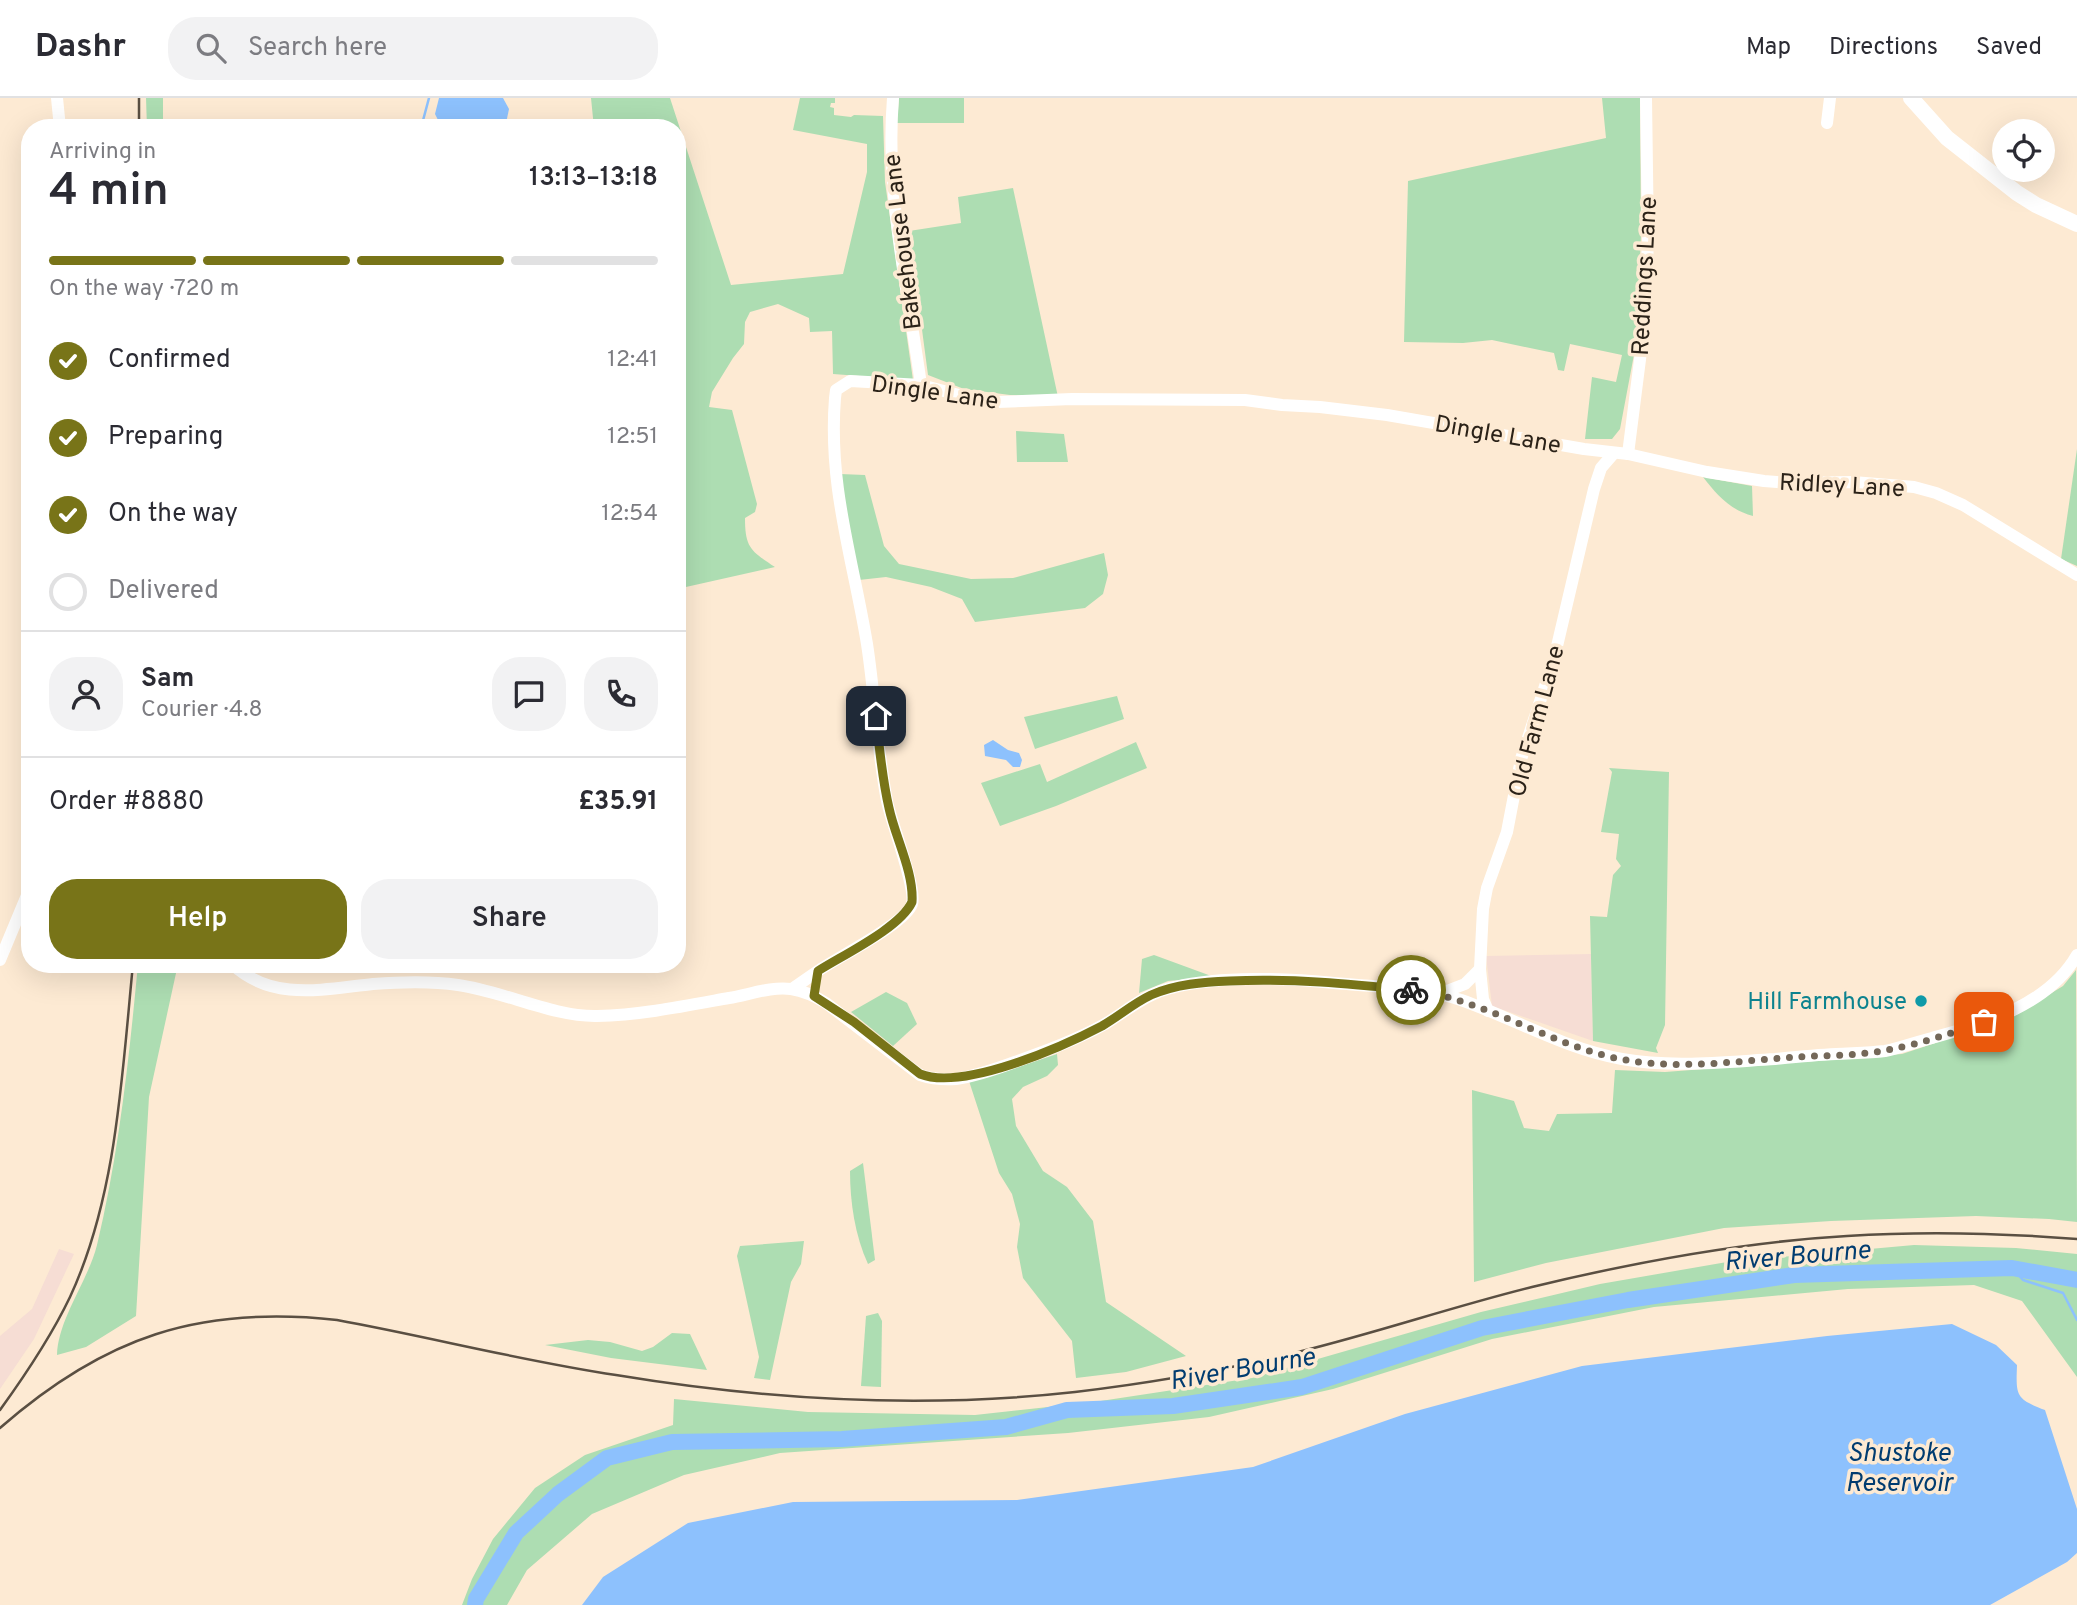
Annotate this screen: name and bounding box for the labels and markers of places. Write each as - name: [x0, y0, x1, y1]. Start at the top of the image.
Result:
- pin: [846, 686, 906, 746]
- place label: Hill Farmhouse: [1747, 988, 1907, 1018]
- pin: [1954, 992, 2014, 1052]
- marker: Hill Farmhouse: [1913, 993, 1929, 1009]

